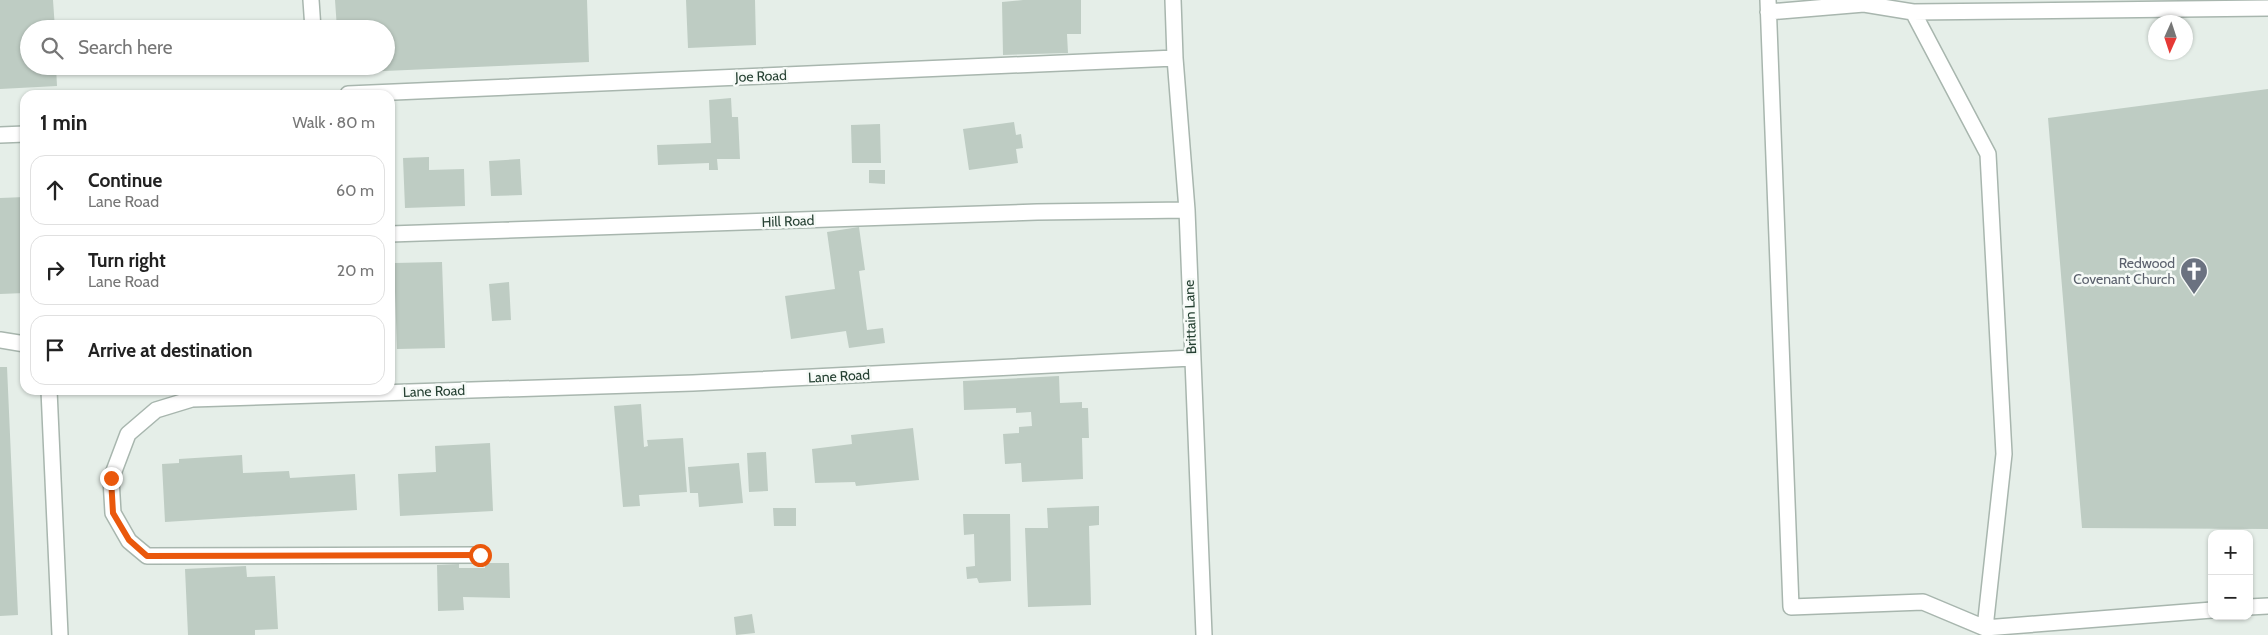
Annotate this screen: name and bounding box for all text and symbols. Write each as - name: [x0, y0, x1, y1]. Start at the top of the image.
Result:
- north arrow: [2148, 15, 2193, 60]
- search box: [20, 20, 395, 75]
- icon: search: [38, 34, 66, 62]
- text: Search here: [78, 36, 172, 59]
- street label: Joe Road: [734, 66, 787, 86]
- text: 1 min: [40, 110, 87, 135]
- text: Walk · 80 m: [292, 113, 375, 132]
- text: Continue: [88, 169, 162, 192]
- icon: ahead: [41, 176, 69, 204]
- text: 60 m: [336, 181, 374, 200]
- text: Lane Road: [88, 192, 159, 211]
- street label: Hill Road: [761, 211, 815, 231]
- text: Turn right: [88, 249, 166, 272]
- place label: Redwood Covenant Church: [2073, 254, 2175, 288]
- icon: right: [41, 256, 69, 284]
- church icon: Redwood Covenant Church: [2179, 256, 2209, 295]
- text: 20 m: [337, 261, 374, 280]
- text: Lane Road: [88, 272, 159, 291]
- street label: Brittain Lane: [1180, 279, 1200, 355]
- icon: arrive: [41, 336, 69, 364]
- text: Arrive at destination: [88, 339, 252, 362]
- street label: Lane Road: [807, 365, 871, 387]
- street label: Lane Road: [403, 381, 465, 401]
- route end: [100, 467, 123, 490]
- map controls: [2208, 530, 2253, 620]
- button: +: [2208, 530, 2253, 575]
- route start: [469, 544, 492, 567]
- button: −: [2208, 575, 2253, 620]

